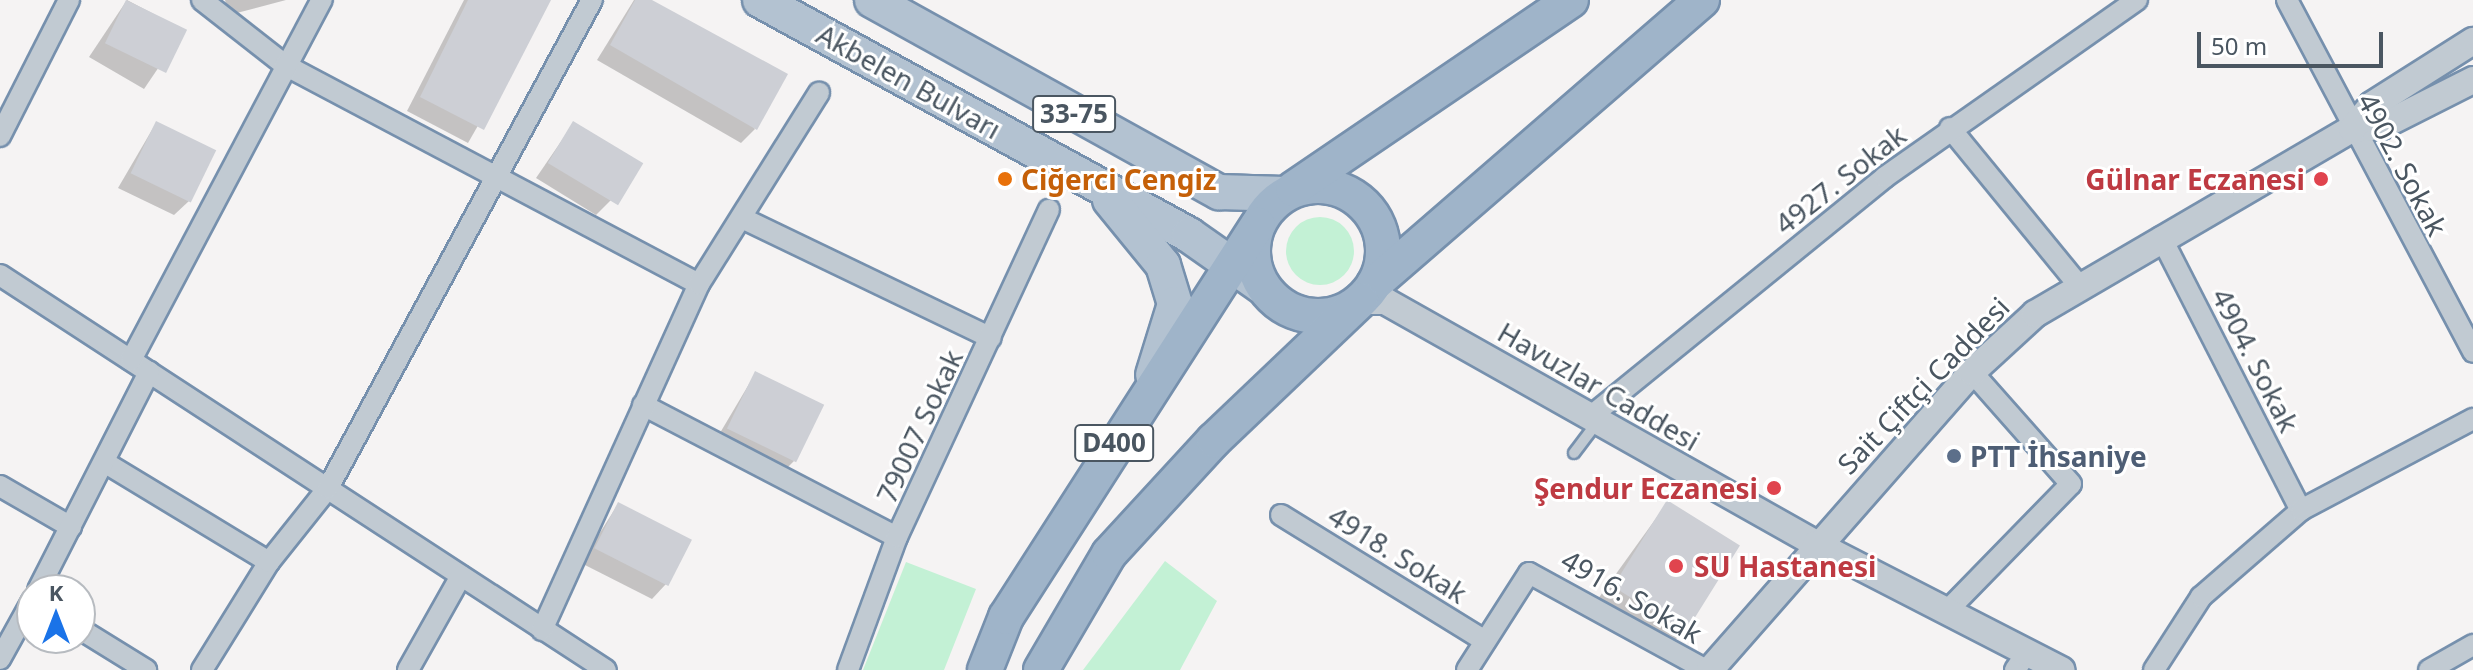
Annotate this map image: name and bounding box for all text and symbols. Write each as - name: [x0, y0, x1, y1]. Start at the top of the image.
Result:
- scale bar: [2201, 16, 2387, 66]
- street label: Akbelen Bulvarı: [811, 17, 1007, 145]
- text: 50 m: [2211, 29, 2267, 62]
- street label: 4902. Sokak: [2351, 87, 2455, 241]
- road number: 33-75: [1032, 92, 1116, 136]
- street label: 4927. Sokak: [1768, 118, 1912, 240]
- place label: Ciğerci Cengiz: [1021, 162, 1217, 196]
- place label: Gülnar Eczanesi: [2085, 162, 2305, 196]
- marker: Ciğerci Cengiz: [996, 170, 1014, 188]
- marker: Gülnar Eczanesi: [2312, 170, 2330, 188]
- street label: 4904. Sokak: [2205, 283, 2307, 437]
- street label: Sait Çiftçi Caddesi: [1830, 290, 2016, 480]
- street label: Havuzlar Caddesi: [1492, 315, 1706, 457]
- street label: 79007 Sokak: [869, 344, 969, 508]
- road number: D400: [1074, 421, 1154, 465]
- place label: PTT İhsaniye: [1970, 439, 2147, 473]
- marker: PTT İhsaniye: [1945, 447, 1963, 465]
- place label: Şendur Eczanesi: [1534, 471, 1758, 505]
- marker: Şendur Eczanesi: [1765, 479, 1783, 497]
- street label: 4918. Sokak: [1323, 498, 1473, 610]
- street label: 4916. Sokak: [1556, 542, 1708, 650]
- place label: SU Hastanesi: [1694, 549, 1876, 583]
- marker: SU Hastanesi: [1665, 555, 1687, 577]
- north arrow: [16, 574, 96, 654]
- text: K: [49, 577, 63, 607]

